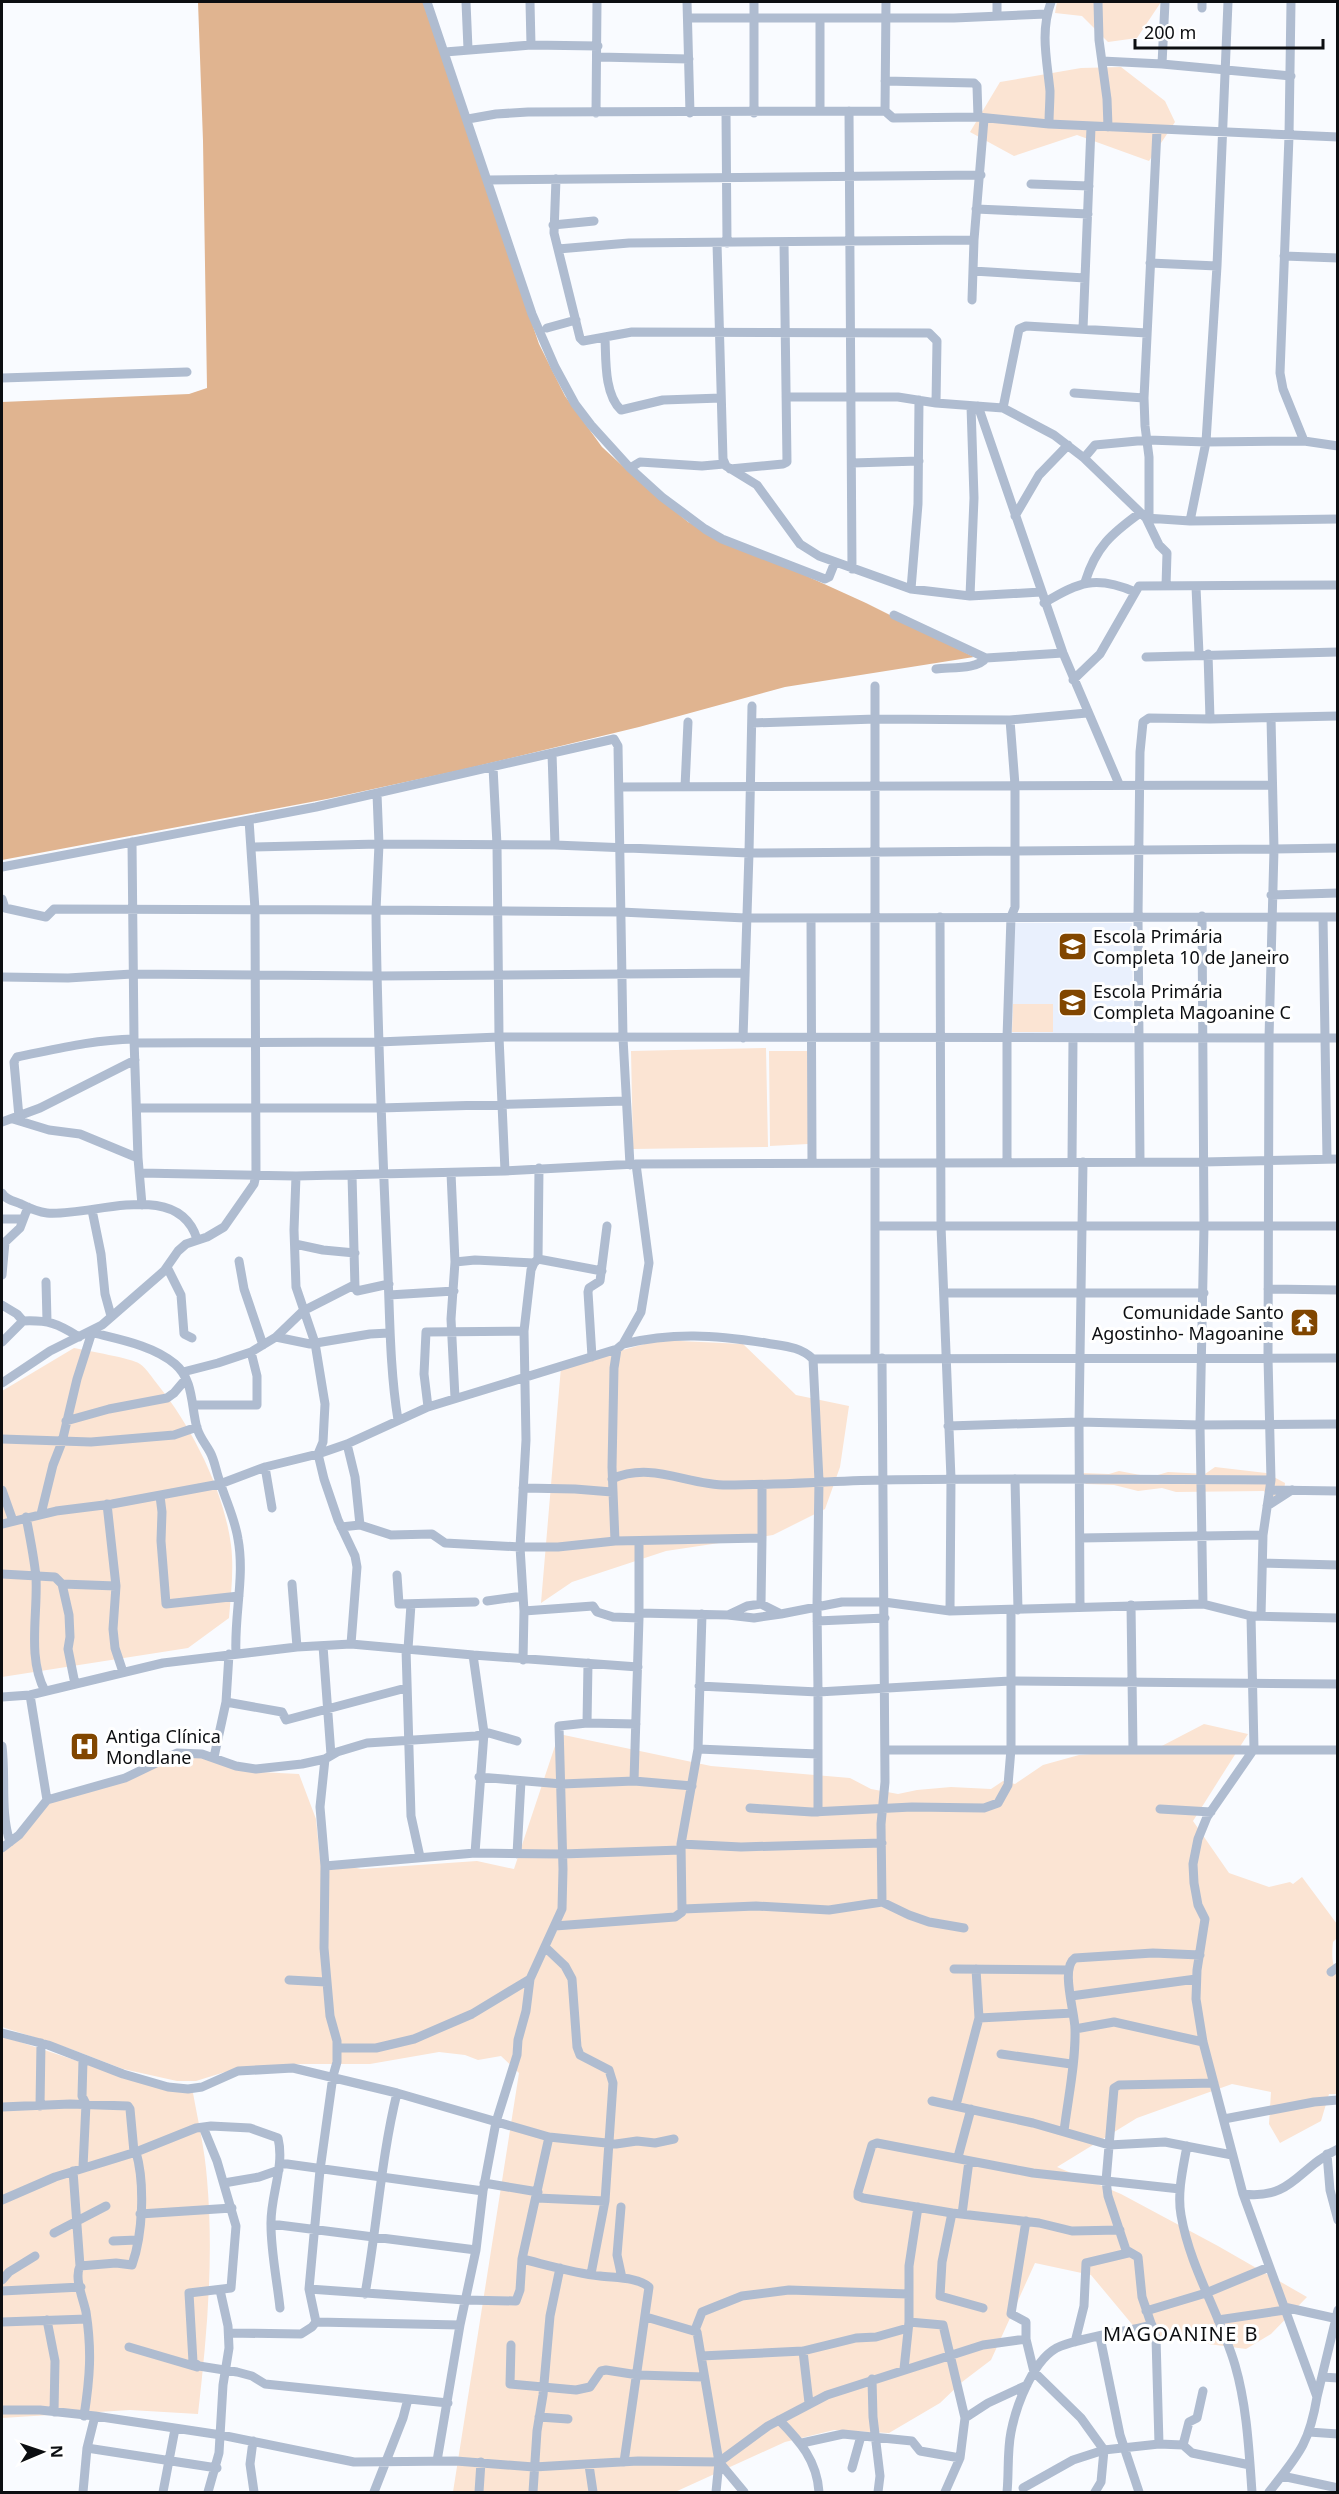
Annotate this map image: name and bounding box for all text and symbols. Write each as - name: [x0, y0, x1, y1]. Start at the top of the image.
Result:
- scale bar: [1135, 12, 1322, 50]
- text: 200 m: [1144, 20, 1196, 44]
- place label: Escola Primária Completa 10 de Janeiro: [1093, 924, 1289, 969]
- school or university icon: Escola Primária Completa 10 de Janeiro: [1056, 931, 1088, 963]
- place label: Escola Primária Completa Magoanine C: [1093, 979, 1291, 1024]
- school or university icon: Escola Primária Completa Magoanine C: [1056, 986, 1088, 1018]
- place label: Comunidade Santo Agostinho- Magoanine: [1092, 1300, 1284, 1345]
- temple icon: Comunidade Santo Agostinho- Magoanine: [1289, 1307, 1321, 1339]
- place label: Antiga Clínica Mondlane: [106, 1724, 221, 1769]
- hospital icon: Antiga Clínica Mondlane: [69, 1731, 101, 1763]
- district label: MAGOANINE B: [1103, 2320, 1259, 2347]
- north arrow: [12, 2422, 72, 2482]
- text: N: [46, 2445, 68, 2458]

